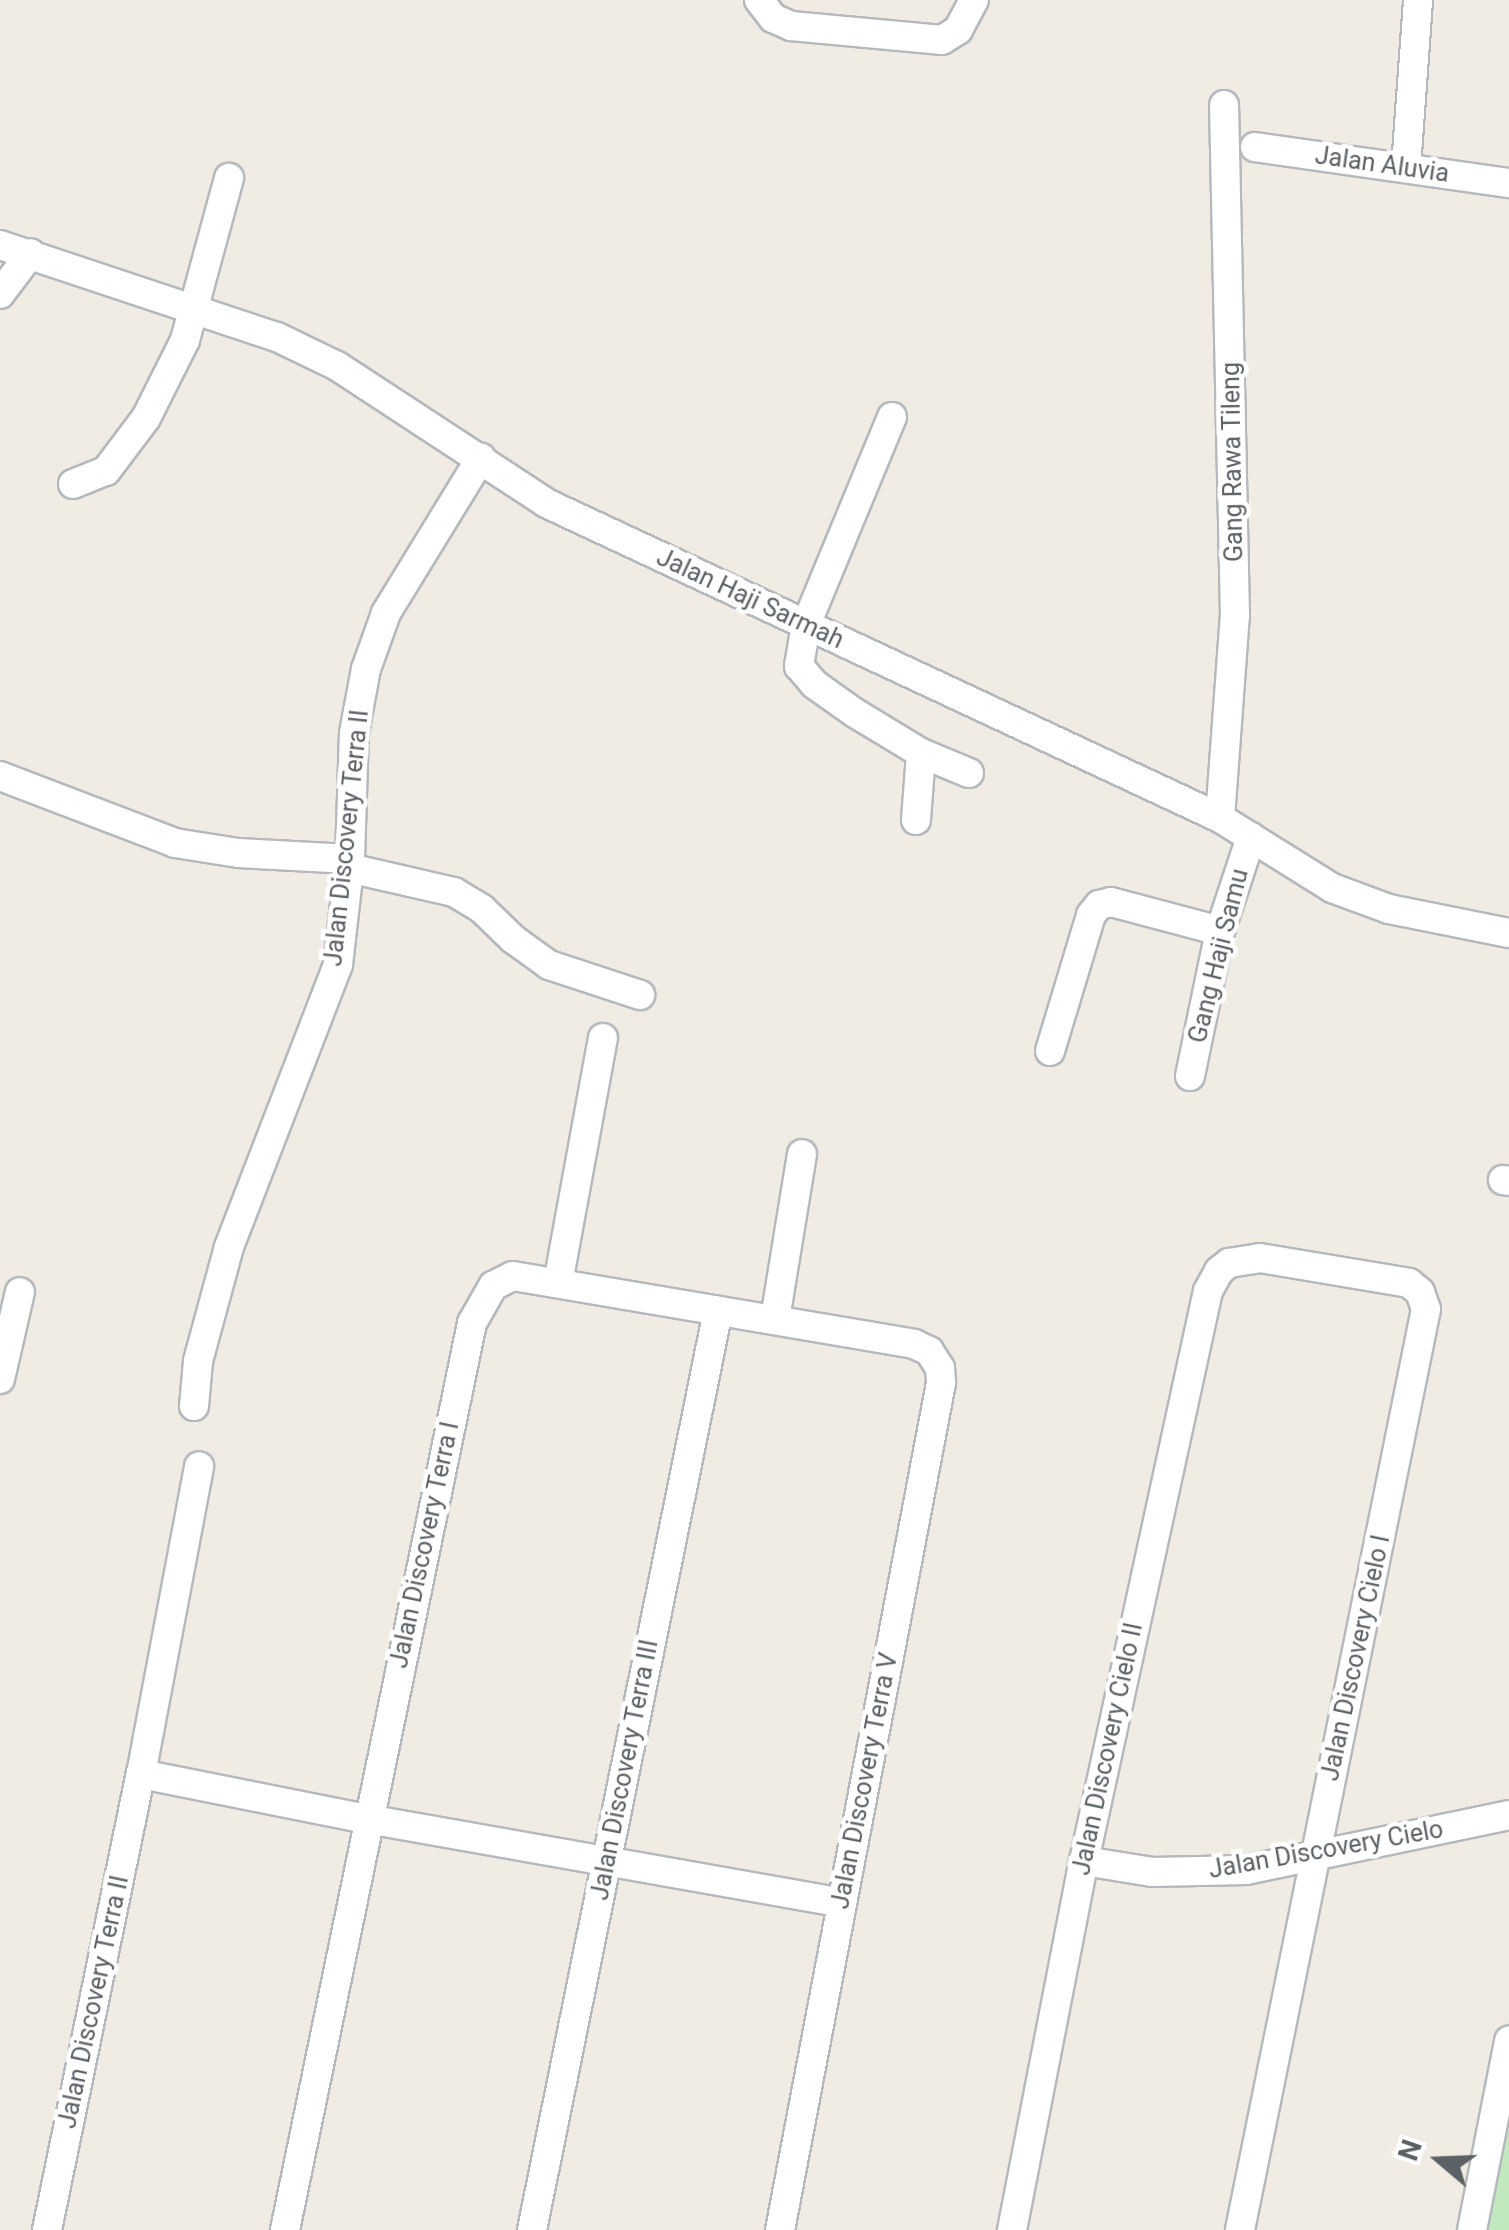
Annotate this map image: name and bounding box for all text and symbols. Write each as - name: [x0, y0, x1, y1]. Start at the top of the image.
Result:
- street label: Jalan Aluvia: [1313, 141, 1451, 189]
- street label: Gang Rawa Tileng: [1216, 362, 1250, 562]
- street label: Jalan Haji Sarmah: [652, 543, 848, 655]
- street label: Jalan Discovery Terra II: [319, 708, 375, 968]
- street label: Gang Haji Samu: [1183, 866, 1255, 1046]
- street label: Jalan Discovery Terra I: [384, 1419, 466, 1671]
- street label: Jalan Discovery Cielo I: [1315, 1532, 1397, 1784]
- street label: Jalan Discovery Cielo II: [1067, 1620, 1149, 1878]
- street label: Jalan Discovery Terra III: [585, 1637, 665, 1903]
- street label: Jalan Discovery Terra V: [825, 1650, 905, 1912]
- street label: Jalan Discovery Cielo: [1206, 1815, 1446, 1885]
- street label: Jalan Discovery Terra II: [52, 1873, 136, 2131]
- north arrow: [1389, 2110, 1489, 2210]
- text: N: [1391, 2135, 1429, 2165]

